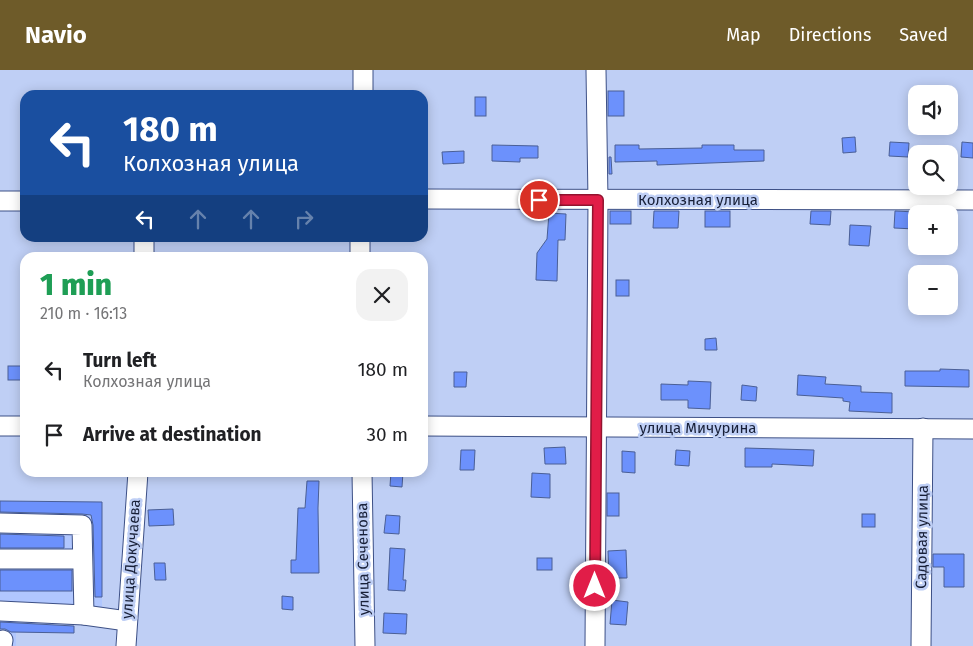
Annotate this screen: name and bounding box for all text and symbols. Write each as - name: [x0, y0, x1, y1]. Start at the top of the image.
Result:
- text: Navio: [25, 21, 87, 49]
- text: Map: [726, 24, 761, 46]
- text: Directions: [789, 24, 871, 46]
- text: Saved: [899, 24, 948, 46]
- map controls: [908, 85, 958, 315]
- button: sound: [908, 85, 958, 135]
- text: 180 m: [123, 108, 218, 150]
- icon: left: [40, 110, 105, 175]
- button: search: [908, 145, 958, 195]
- text: Колхозная улица: [123, 150, 299, 177]
- pin: [518, 179, 560, 221]
- icon: arrive: [525, 186, 553, 214]
- street label: Колхозная улица: [638, 191, 758, 209]
- icon: left: [131, 205, 159, 233]
- icon: ahead: [184, 205, 212, 233]
- icon: ahead: [237, 205, 265, 233]
- icon: right: [290, 205, 318, 233]
- button: +: [908, 205, 958, 255]
- button: −: [908, 265, 958, 315]
- text: 1 min: [40, 267, 112, 303]
- button: close: [356, 269, 408, 321]
- text: 210 m · 16:13: [40, 304, 127, 323]
- text: Turn left: [83, 349, 157, 372]
- icon: left: [40, 356, 68, 384]
- text: 180 m: [357, 358, 408, 381]
- text: Колхозная улица: [83, 372, 211, 391]
- street label: улица Мичурина: [639, 419, 757, 437]
- icon: arrive: [40, 421, 68, 449]
- text: Arrive at destination: [83, 423, 262, 446]
- text: 30 m: [367, 423, 408, 446]
- street label: Садовая улица: [912, 485, 932, 589]
- street label: улица Докучаева: [118, 499, 144, 619]
- street label: улица Сеченова: [353, 503, 373, 615]
- position arrow: [568, 559, 620, 611]

